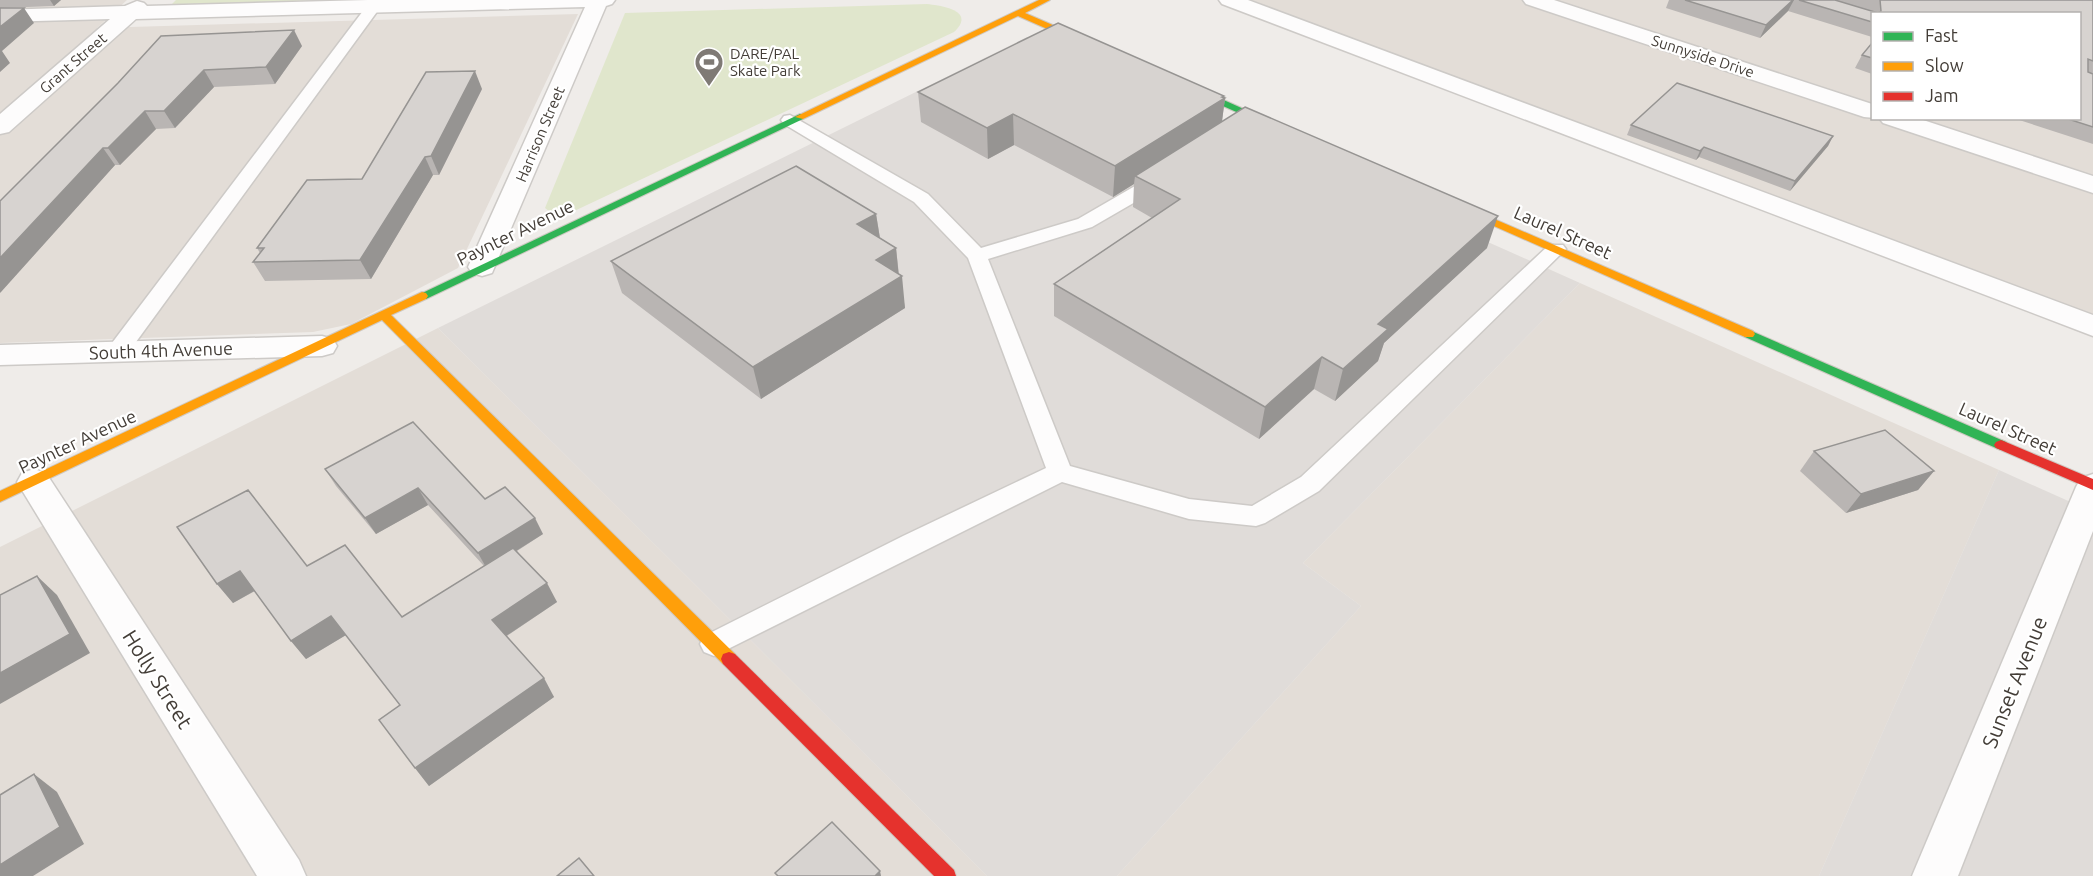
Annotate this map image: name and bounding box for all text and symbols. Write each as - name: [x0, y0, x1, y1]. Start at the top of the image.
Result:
- legend: [1871, 12, 2081, 120]
- text: Fast: [1925, 25, 1958, 45]
- street label: Grant Street: [36, 29, 110, 97]
- street label: Sunnyside Drive: [1650, 31, 1756, 81]
- place label: DARE/PAL Skate Park: [730, 45, 801, 79]
- sports icon: DARE/PAL Skate Park: [693, 46, 725, 88]
- text: Slow: [1925, 55, 1964, 75]
- street label: Harrison Street: [512, 83, 568, 184]
- text: Jam: [1925, 85, 1959, 105]
- street label: Paynter Avenue: [453, 195, 577, 269]
- street label: Laurel Street: [1511, 202, 1615, 262]
- street label: South 4th Avenue: [89, 337, 233, 363]
- street label: Laurel Street: [1956, 398, 2060, 458]
- street label: Paynter Avenue: [15, 405, 139, 477]
- street label: Sunset Avenue: [1977, 613, 2051, 751]
- street label: Holly Street: [118, 625, 198, 733]

